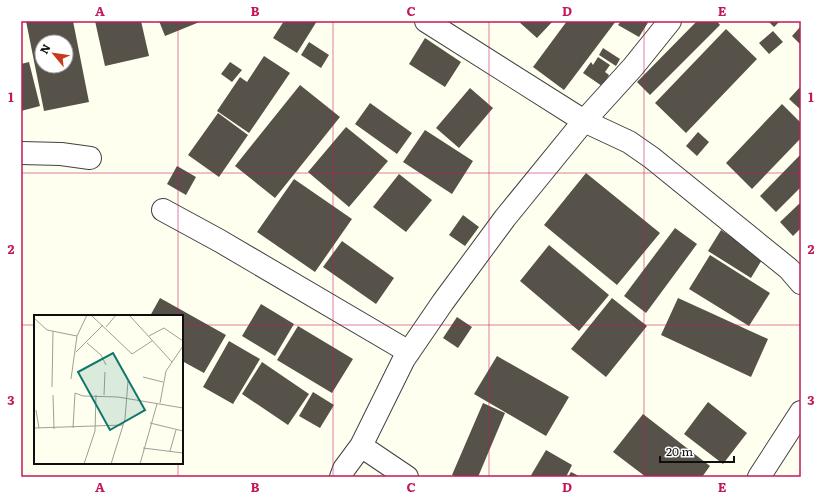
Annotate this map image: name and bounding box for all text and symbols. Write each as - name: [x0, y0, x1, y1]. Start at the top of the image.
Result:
- text: A: [95, 1, 105, 20]
- text: B: [251, 1, 260, 20]
- text: C: [406, 1, 416, 20]
- text: D: [562, 1, 572, 20]
- text: E: [718, 1, 727, 20]
- north arrow: [34, 34, 74, 74]
- text: N: [35, 41, 54, 57]
- text: 1: [8, 87, 14, 106]
- text: 1: [808, 87, 814, 106]
- text: 2: [8, 239, 15, 258]
- text: 2: [808, 239, 815, 258]
- inset map: [34, 315, 183, 464]
- text: 3: [7, 390, 15, 409]
- text: 3: [807, 390, 815, 409]
- scale bar: [660, 438, 734, 464]
- text: 20 m: [666, 442, 693, 460]
- text: A: [95, 477, 105, 496]
- text: B: [251, 477, 260, 496]
- text: C: [406, 477, 416, 496]
- text: D: [562, 477, 572, 496]
- text: E: [718, 477, 727, 496]

